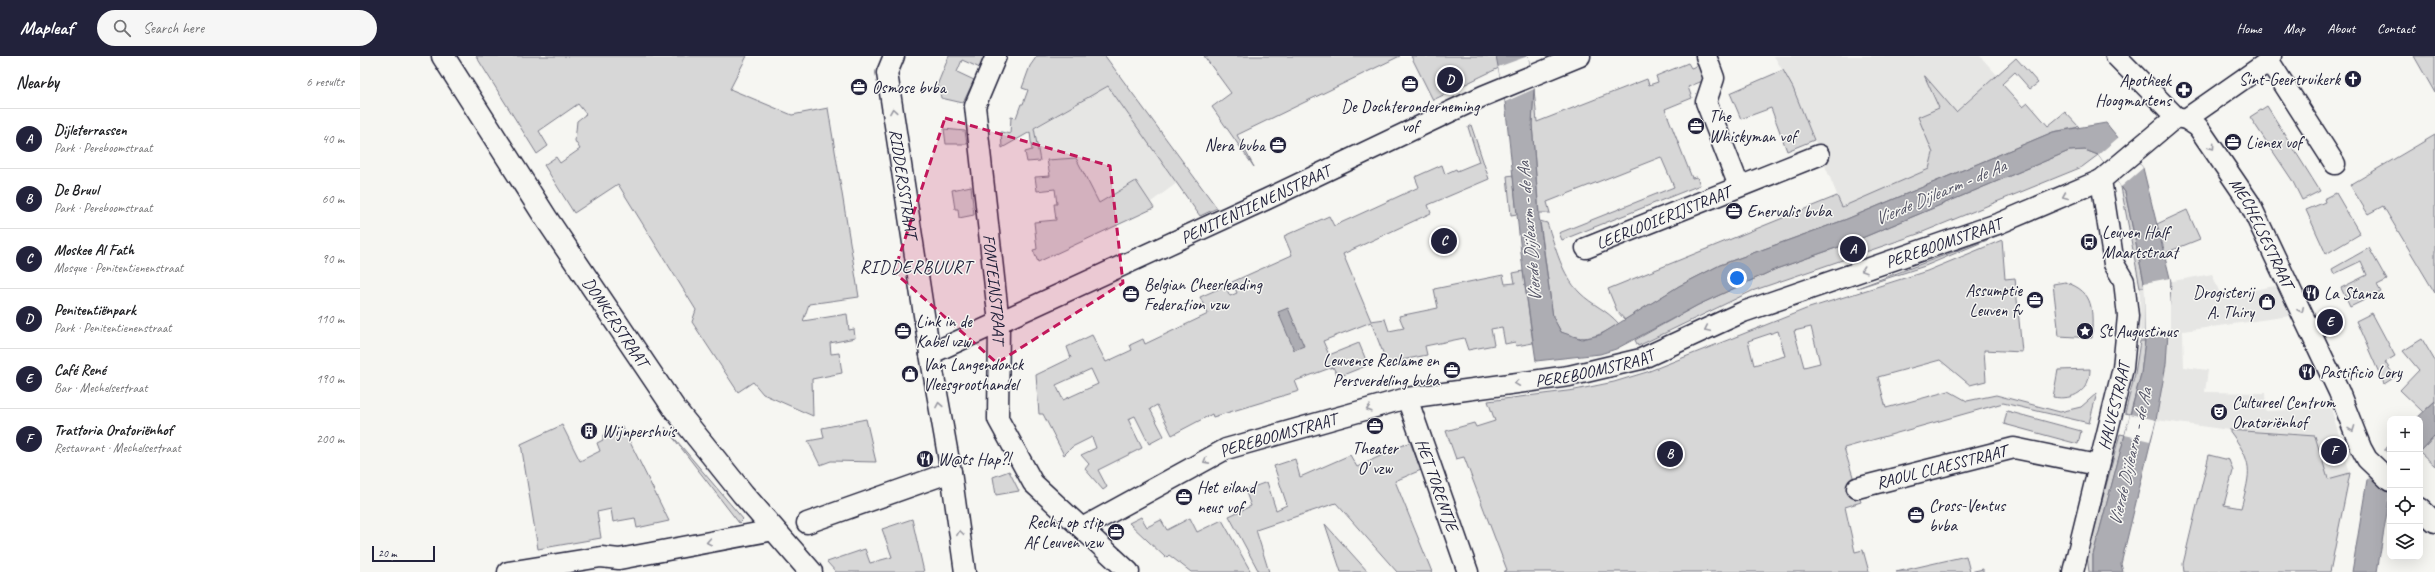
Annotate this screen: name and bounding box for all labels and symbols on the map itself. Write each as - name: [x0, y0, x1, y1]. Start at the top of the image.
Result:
- pin: D: [1437, 65, 1463, 95]
- place label: Sint-Geertruikerk: [2239, 69, 2342, 90]
- church icon: Sint-Geertruikerk: [2343, 69, 2363, 89]
- place label: Apotheek Hoogmartens: [2095, 70, 2173, 111]
- office icon: De Dochteronderneming vof: [1400, 74, 1420, 94]
- office icon: Osmose bvba: [849, 77, 869, 97]
- place label: Osmose bvba: [872, 77, 948, 98]
- pharmacy icon: Apotheek Hoogmartens: [2174, 80, 2194, 100]
- place label: De Dochteronderneming vof: [1341, 96, 1481, 137]
- place label: The Whiskyman vof: [1709, 106, 1800, 147]
- one-way arrow: [889, 108, 898, 114]
- office icon: The Whiskyman vof: [1686, 116, 1706, 136]
- street label: RIDDERSSTRAAT: [885, 128, 923, 243]
- office icon: Lienex vof: [2223, 132, 2243, 152]
- place label: Lienex vof: [2246, 132, 2306, 153]
- place label: Nera bvba: [1205, 135, 1267, 156]
- office icon: Nera bvba: [1268, 135, 1288, 155]
- one-way arrow: [2207, 143, 2215, 150]
- water label: Vierde Dijlearm - de Aa: [1871, 154, 2011, 230]
- street label: PENITENTIENENSTRAAT: [1177, 158, 1337, 248]
- water label: Vierde Dijlearm - de Aa: [1512, 159, 1546, 303]
- street label: MECHELSESTRAAT: [2225, 174, 2300, 295]
- street label: LEERLOOIERIJSTRAAT: [1593, 179, 1737, 253]
- one-way arrow: [2061, 191, 2068, 199]
- office icon: Enervalis bvba: [1724, 201, 1744, 221]
- place label: Enervalis bvba: [1747, 201, 1833, 222]
- street label: PEREBOOMSTRAAT: [1883, 212, 2008, 272]
- place label: Leuven Half Maartstraat: [2102, 222, 2180, 263]
- pin: C: [1431, 226, 1457, 256]
- bus stop icon: Leuven Half Maartstraat: [2079, 232, 2099, 252]
- street label: FONTEINSTRAAT: [979, 233, 1010, 347]
- pin: A: [1840, 234, 1866, 264]
- district label: RIDDERBUURT: [860, 256, 975, 278]
- one-way arrow: [1861, 266, 1868, 274]
- your location: [1727, 268, 1747, 288]
- street label: DONKERSTRAAT: [578, 273, 656, 374]
- place label: Belgian Cheerleading Federation vzw: [1144, 274, 1263, 315]
- place label: Assumptie Leuven fv: [1965, 280, 2023, 321]
- place label: Drogisterij A. Thiry: [2193, 282, 2257, 323]
- restaurant icon: La Stanza: [2301, 283, 2321, 303]
- place label: La Stanza: [2324, 283, 2385, 304]
- office icon: Belgian Cheerleading Federation vzw: [1121, 284, 1141, 304]
- office icon: Assumptie Leuven fv: [2025, 290, 2045, 310]
- shop icon: Drogisterij A. Thiry: [2257, 292, 2277, 312]
- one-way arrow: [2296, 306, 2304, 313]
- pin: E: [2317, 307, 2343, 337]
- place label: Link in de Kabel vzw: [916, 311, 973, 352]
- office icon: Link in de Kabel vzw: [893, 321, 913, 341]
- place icon: St Augustinus: [2075, 321, 2095, 341]
- place label: St Augustinus: [2098, 321, 2180, 342]
- one-way arrow: [1704, 324, 1712, 332]
- street label: PEREBOOMSTRAAT: [1534, 342, 1661, 391]
- place label: Leuvense Reclame en Persverdeling bvba: [1323, 350, 1441, 391]
- place label: Van Langendonck Vleesgroothandel: [923, 354, 1025, 395]
- street label: HALVESTRAAT: [2093, 358, 2134, 452]
- office icon: Leuvense Reclame en Persverdeling bvba: [1442, 360, 1462, 380]
- restaurant icon: Pastificio Lory: [2297, 362, 2317, 382]
- place label: Pastificio Lory: [2320, 362, 2403, 383]
- shop icon: Van Langendonck Vleesgroothandel: [900, 364, 920, 384]
- one-way arrow: [1513, 378, 1520, 387]
- water label: Vierde Dijlearm - de Aa: [2103, 384, 2157, 528]
- place label: Cultureel Centrum Oratoriënhof: [2232, 392, 2337, 433]
- one-way arrow: [935, 402, 944, 408]
- theatre icon: Cultureel Centrum Oratoriënhof: [2209, 402, 2229, 422]
- one-way arrow: [1366, 404, 1373, 413]
- street label: PEREBOOMSTRAAT: [1215, 407, 1343, 461]
- office icon: Theater O' vzw: [1365, 416, 1385, 436]
- building icon: Wijnpershuis: [579, 421, 599, 441]
- place label: Wijnpershuis: [602, 421, 678, 442]
- one-way arrow: [2348, 426, 2356, 433]
- street label: HET TORENTJE: [1412, 436, 1464, 536]
- pin: F: [2321, 436, 2347, 466]
- place label: Theater O' vzw: [1352, 438, 1400, 479]
- pin: B: [1657, 439, 1683, 469]
- street label: RAOUL CLAESSTRAAT: [1874, 439, 2013, 493]
- restaurant icon: W@ts Hap?!: [915, 449, 935, 469]
- place label: W@ts Hap?!: [938, 449, 1013, 470]
- one-way arrow: [1202, 456, 1210, 463]
- place label: Het eiland neus vof: [1197, 477, 1257, 518]
- office icon: Het eiland neus vof: [1174, 487, 1194, 507]
- place label: Cross-Ventus bvba: [1929, 495, 2007, 536]
- office icon: Cross-Ventus bvba: [1906, 505, 1926, 525]
- place label: Recht op stip Af Leuven vzw: [1024, 512, 1105, 553]
- office icon: Recht op stip Af Leuven vzw: [1106, 522, 1126, 542]
- one-way arrow: [956, 530, 965, 536]
- one-way arrow: [706, 537, 712, 546]
- scale bar: [372, 544, 435, 563]

